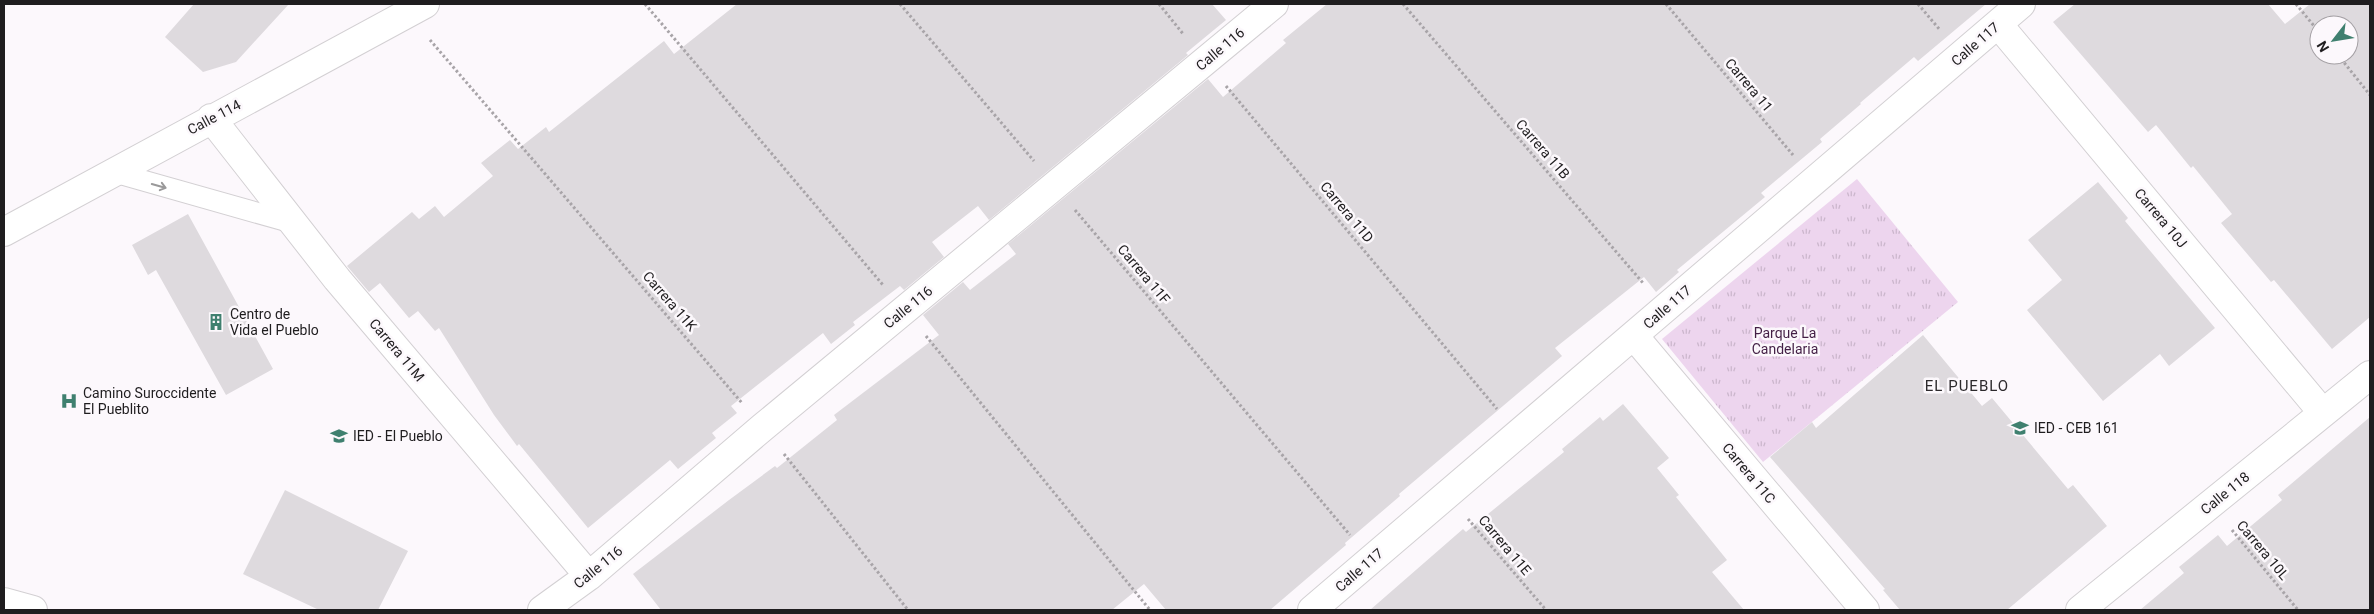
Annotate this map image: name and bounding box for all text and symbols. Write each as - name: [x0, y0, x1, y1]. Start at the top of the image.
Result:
- north arrow: [2309, 15, 2359, 65]
- street label: Calle 117: [1948, 19, 2002, 69]
- street label: Calle 116: [1193, 24, 1247, 74]
- text: N: [2313, 38, 2332, 55]
- street label: Carrera 11: [1722, 55, 1776, 115]
- street label: Calle 114: [185, 96, 243, 138]
- street label: Carrera 11B: [1513, 116, 1573, 182]
- street label: Carrera 11D: [1317, 179, 1377, 245]
- one-way arrow: [151, 181, 167, 191]
- street label: Carrera 10J: [2132, 185, 2190, 251]
- street label: Carrera 11F: [1115, 241, 1174, 307]
- street label: Carrera 11K: [640, 268, 700, 334]
- street label: Calle 116: [880, 282, 936, 331]
- street label: Calle 117: [1640, 282, 1694, 332]
- place label: Centro de Vida el Pueblo: [230, 306, 319, 338]
- building icon: Centro de Vida el Pueblo: [206, 312, 226, 332]
- street label: Carrera 11M: [366, 315, 428, 385]
- park label: Parque La Candelaria: [1752, 325, 1818, 357]
- district label: EL PUEBLO: [1925, 377, 2009, 395]
- place label: Camino Suroccidente El Pueblito: [83, 385, 216, 417]
- hospital icon: Camino Suroccidente El Pueblito: [59, 391, 79, 411]
- school or university icon: IED - CEB 161: [2010, 418, 2030, 438]
- place label: IED - CEB 161: [2034, 420, 2119, 436]
- school or university icon: IED - El Pueblo: [329, 426, 349, 446]
- place label: IED - El Pueblo: [353, 428, 443, 444]
- street label: Carrera 11C: [1719, 440, 1779, 506]
- street label: Calle 118: [2197, 468, 2253, 517]
- street label: Carrera 11E: [1475, 512, 1535, 578]
- street label: Carrera 10L: [2234, 517, 2293, 583]
- street label: Calle 116: [570, 542, 626, 591]
- street label: Calle 117: [1332, 545, 1386, 595]

